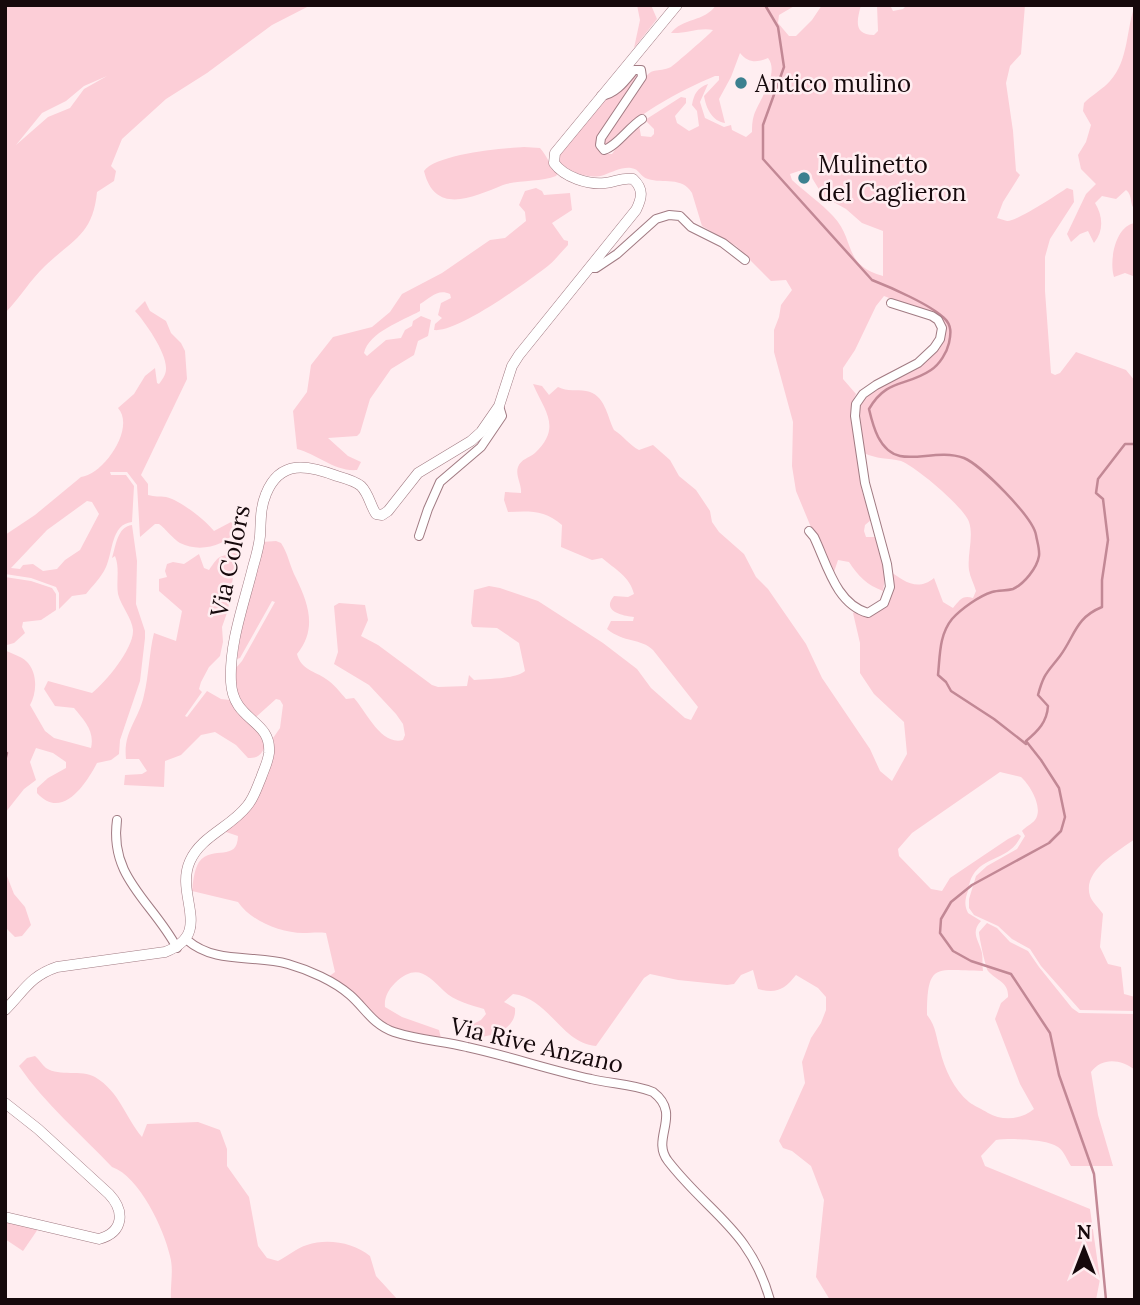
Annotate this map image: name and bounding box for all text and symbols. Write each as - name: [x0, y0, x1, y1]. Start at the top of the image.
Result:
- place label: Antico mulino: [754, 68, 911, 99]
- marker: Antico mulino: [733, 75, 749, 91]
- place label: Mulinetto del Caglieron: [818, 149, 966, 208]
- marker: Mulinetto del Caglieron: [796, 170, 812, 186]
- street label: Via Colors: [203, 502, 257, 621]
- street label: Via Rive Anzano: [446, 1010, 627, 1080]
- north arrow: [1049, 1214, 1119, 1284]
- text: N: [1077, 1220, 1092, 1244]

